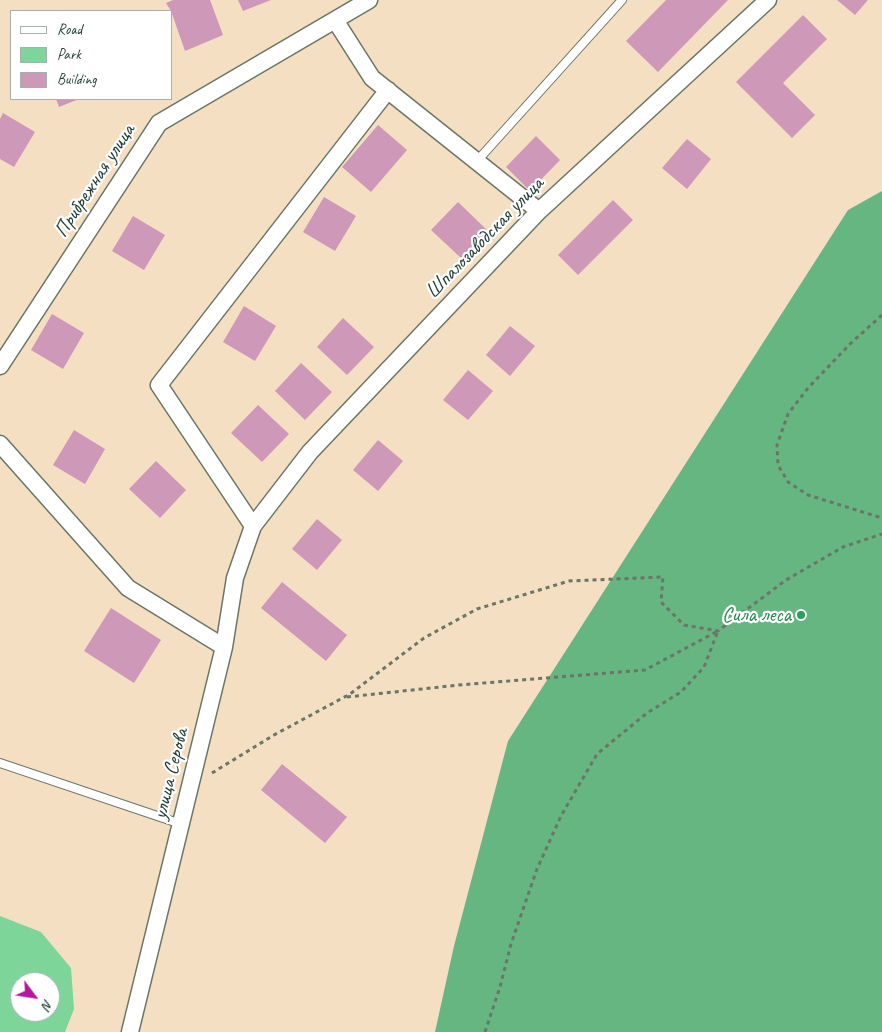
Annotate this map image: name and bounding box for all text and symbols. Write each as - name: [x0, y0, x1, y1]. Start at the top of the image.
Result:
- legend: [10, 10, 172, 100]
- text: Road: [57, 20, 82, 39]
- text: Park: [57, 45, 81, 64]
- text: Building: [57, 70, 96, 89]
- street label: Прибрежная улица: [49, 120, 141, 242]
- street label: Шпалозаводская улица: [421, 172, 549, 304]
- place label: Сила леса: [722, 602, 791, 628]
- marker: Сила леса: [795, 609, 807, 621]
- street label: улица Серова: [148, 726, 194, 822]
- north arrow: [10, 972, 60, 1022]
- text: N: [38, 996, 57, 1013]

